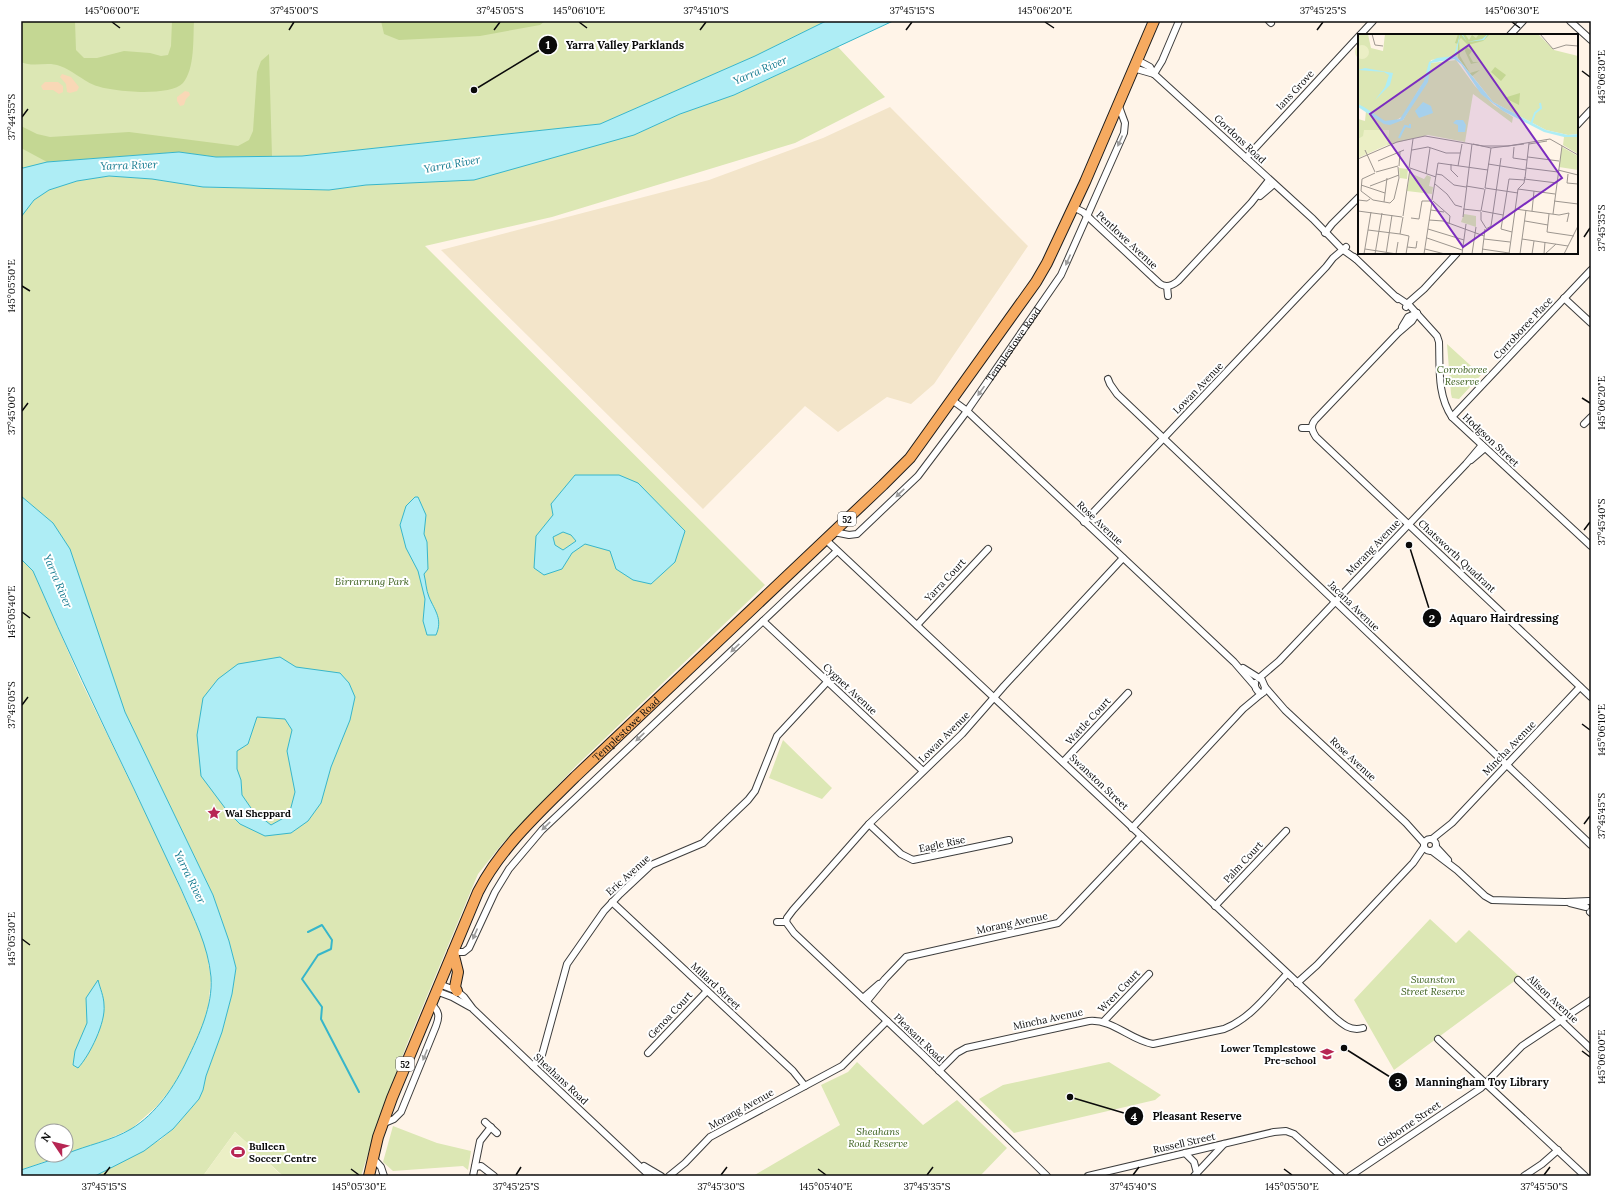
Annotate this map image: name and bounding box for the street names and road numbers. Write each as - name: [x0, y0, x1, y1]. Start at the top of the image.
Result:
- street label: Ians Grove: [1273, 67, 1317, 113]
- street label: Gordons Road: [1211, 112, 1269, 166]
- street label: Pentlowe Avenue: [1093, 208, 1161, 272]
- street label: Corroboree Place: [1491, 293, 1556, 362]
- street label: Templestowe Road: [983, 304, 1043, 384]
- street label: Lowan Avenue: [1170, 359, 1226, 417]
- street label: Hodgson Street: [1460, 411, 1522, 470]
- street label: Rose Avenue: [1074, 498, 1126, 548]
- road number: 52: [838, 512, 856, 526]
- street label: Morang Avenue: [1343, 516, 1403, 578]
- street label: Chatsworth Quadrant: [1415, 517, 1499, 595]
- street label: Yarra Court: [921, 556, 968, 605]
- street label: Jacana Avenue: [1325, 577, 1383, 634]
- street label: Cygnet Avenue: [820, 661, 880, 718]
- street label: Templestowe Road: [590, 694, 662, 764]
- street label: Wattle Court: [1063, 694, 1113, 747]
- street label: Lowan Avenue: [916, 708, 973, 765]
- street label: Mincha Avenue: [1480, 717, 1539, 778]
- street label: Rose Avenue: [1327, 734, 1379, 784]
- street label: Swanston Street: [1067, 751, 1131, 813]
- street label: Eagle Rise: [918, 833, 967, 855]
- street label: Palm Court: [1220, 838, 1266, 886]
- street label: Eric Avenue: [603, 851, 653, 898]
- street label: Morang Avenue: [975, 909, 1049, 937]
- street label: Millard Street: [688, 959, 744, 1013]
- street label: Wren Court: [1095, 967, 1143, 1015]
- street label: Alison Avenue: [1524, 971, 1582, 1026]
- street label: Genoa Court: [645, 989, 695, 1041]
- street label: Mincha Avenue: [1012, 1005, 1085, 1033]
- street label: Pleasant Road: [891, 1011, 947, 1065]
- street label: Sheahans Road: [531, 1050, 591, 1108]
- road number: 52: [396, 1057, 414, 1071]
- street label: Morang Avenue: [706, 1085, 776, 1132]
- street label: Gisborne Street: [1375, 1098, 1443, 1150]
- street label: Russell Street: [1152, 1130, 1216, 1156]

